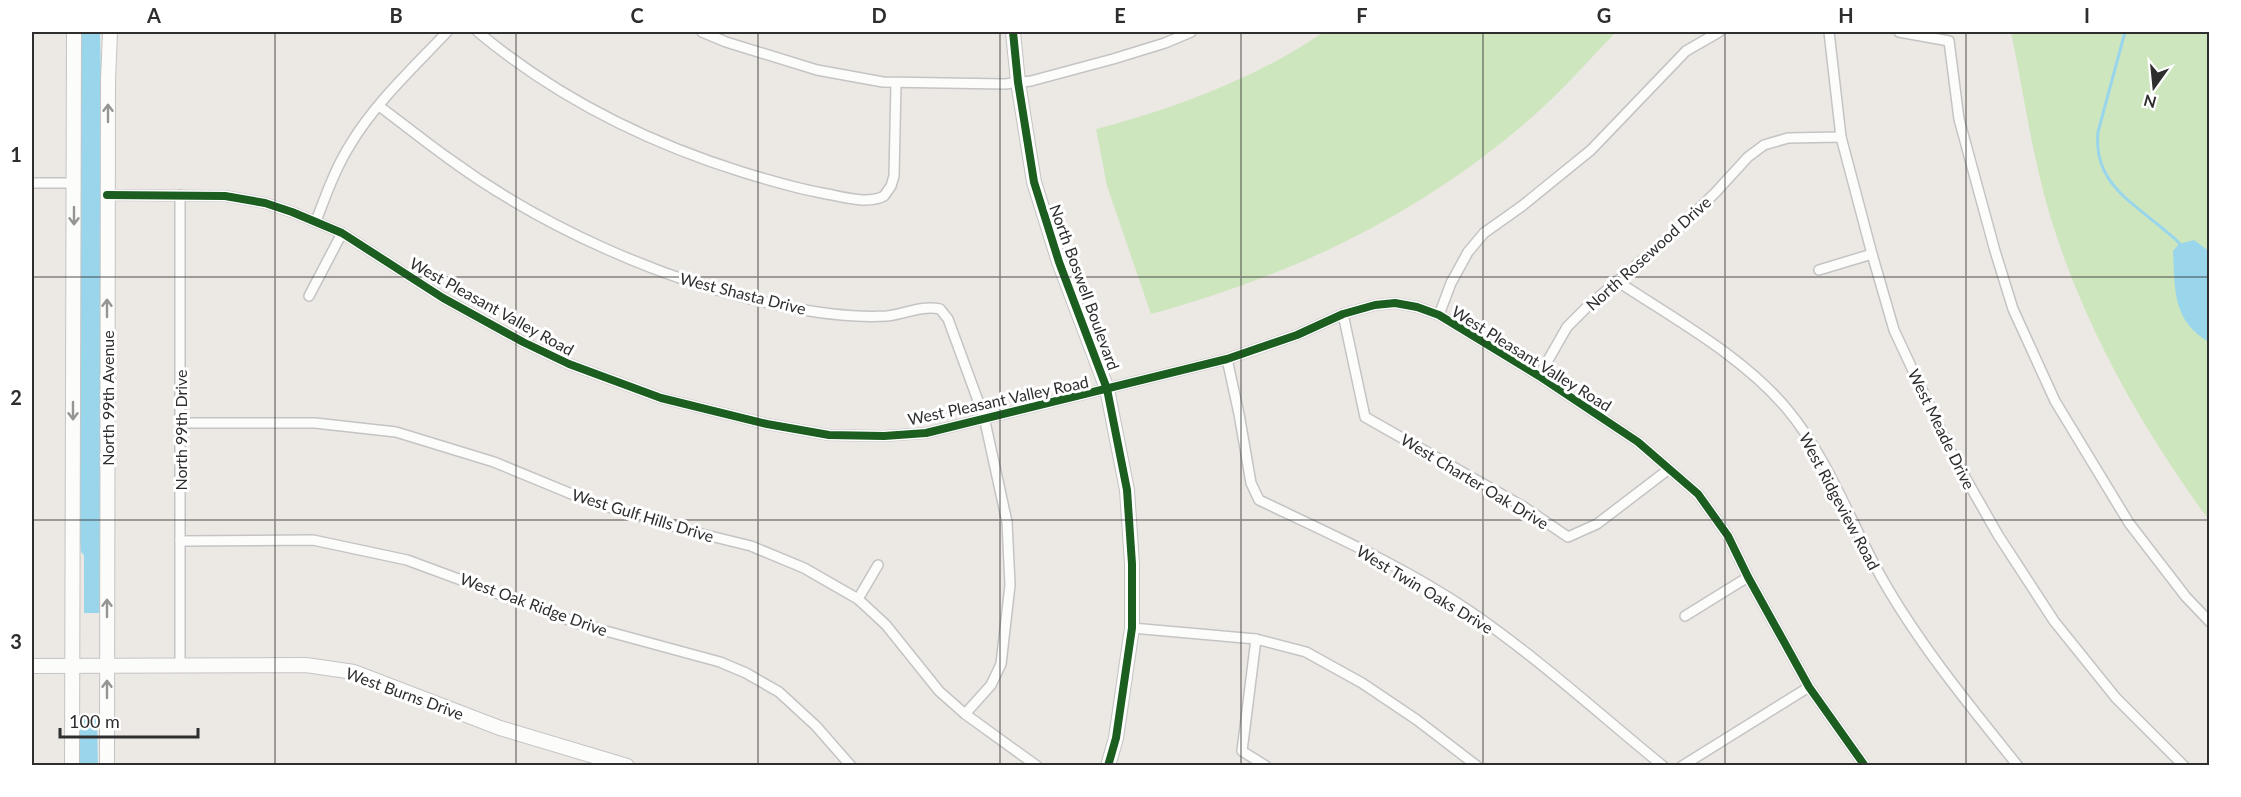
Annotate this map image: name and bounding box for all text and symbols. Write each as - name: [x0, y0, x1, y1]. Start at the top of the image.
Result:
- text: A: [146, 3, 161, 27]
- text: B: [389, 3, 403, 27]
- text: C: [630, 3, 644, 27]
- text: D: [871, 3, 887, 27]
- text: E: [1114, 3, 1126, 27]
- text: F: [1356, 3, 1368, 27]
- text: G: [1597, 3, 1611, 27]
- text: H: [1838, 3, 1854, 27]
- text: I: [2084, 3, 2090, 27]
- north arrow: [2124, 57, 2184, 117]
- text: N: [2142, 91, 2158, 113]
- one-way arrow: [102, 103, 114, 123]
- text: 1: [10, 142, 22, 166]
- street label: North Rosewood Drive: [1582, 192, 1714, 314]
- street label: North Boswell Boulevard: [1046, 201, 1124, 373]
- one-way arrow: [68, 205, 80, 225]
- street label: West Pleasant Valley Road: [407, 253, 577, 359]
- street label: West Shasta Drive: [678, 268, 808, 318]
- one-way arrow: [101, 298, 113, 318]
- street label: West Pleasant Valley Road: [1449, 301, 1615, 415]
- street label: North 99th Avenue: [98, 330, 117, 466]
- street label: West Meade Drive: [1905, 366, 1979, 492]
- street label: North 99th Drive: [171, 369, 190, 491]
- street label: West Pleasant Valley Road: [906, 372, 1090, 428]
- text: 2: [10, 385, 22, 409]
- one-way arrow: [67, 400, 79, 420]
- street label: West Charter Oak Drive: [1398, 429, 1552, 533]
- street label: West Ridgeview Road: [1796, 429, 1884, 573]
- street label: West Gulf Hills Drive: [570, 484, 716, 546]
- street label: West Twin Oaks Drive: [1353, 541, 1497, 637]
- street label: West Oak Ridge Drive: [458, 569, 610, 639]
- one-way arrow: [101, 598, 113, 618]
- text: 3: [10, 629, 22, 653]
- street label: West Burns Drive: [344, 663, 466, 723]
- one-way arrow: [101, 680, 113, 700]
- scale bar: [60, 701, 198, 739]
- text: 100 m: [69, 710, 120, 732]

